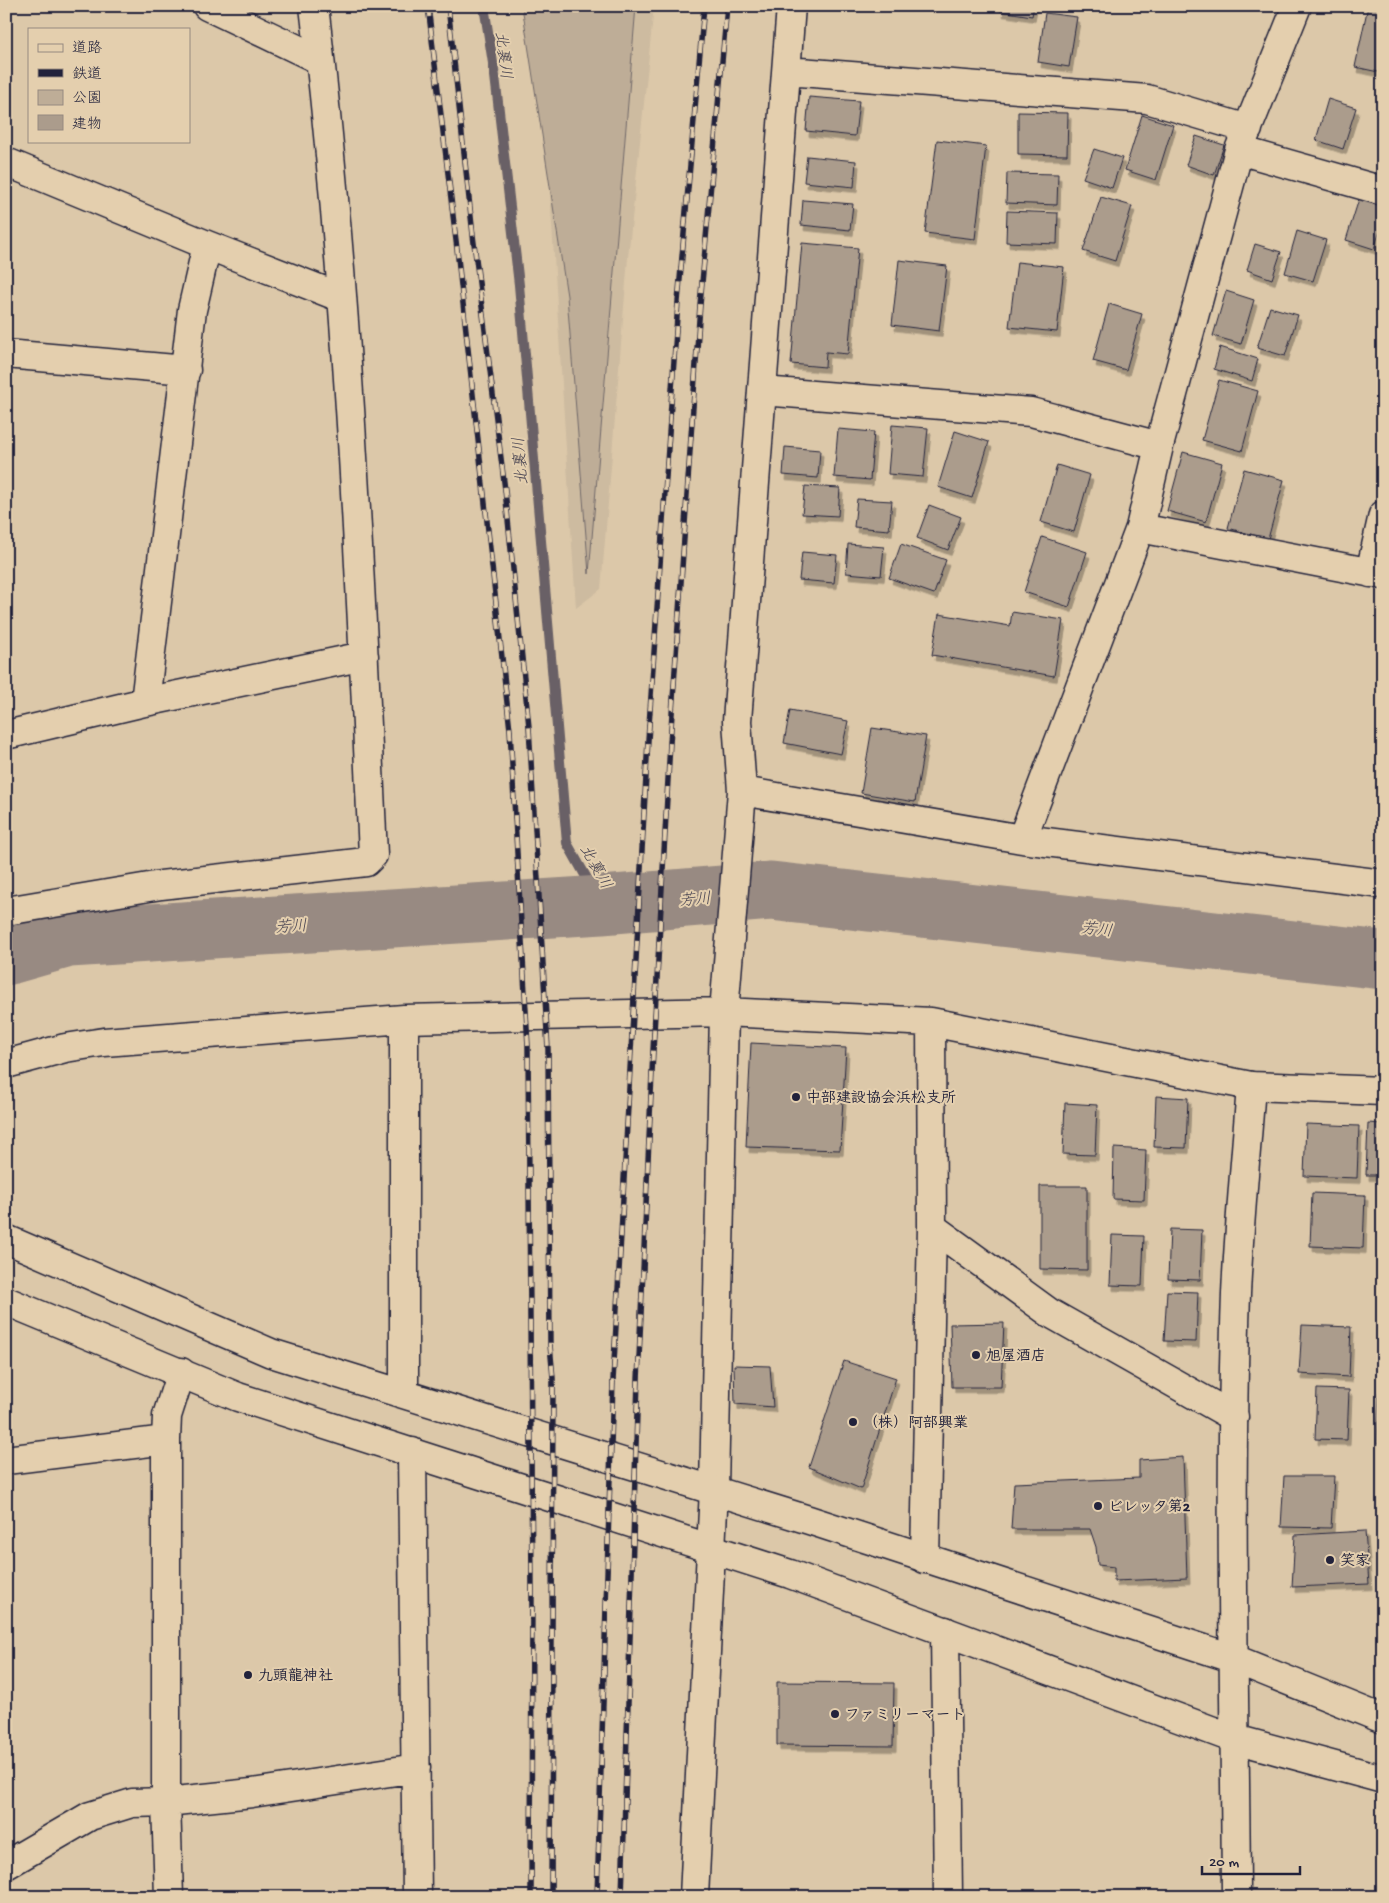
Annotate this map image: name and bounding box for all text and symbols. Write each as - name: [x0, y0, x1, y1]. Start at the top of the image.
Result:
- legend: [28, 28, 190, 142]
- water label: 北裏川: [489, 30, 515, 80]
- text: 道路: [72, 40, 102, 58]
- text: 鉄道: [72, 66, 102, 84]
- text: 公園: [72, 90, 102, 108]
- text: 建物: [72, 116, 102, 134]
- water label: 北裏川: [510, 436, 534, 486]
- water label: 北裏川: [574, 842, 615, 893]
- water label: 芳川: [678, 890, 712, 912]
- water label: 芳川: [275, 917, 308, 939]
- water label: 芳川: [1080, 919, 1114, 943]
- place label: 中部建設協会浜松支所: [806, 1089, 956, 1108]
- marker: 中部建設協会浜松支所: [790, 1091, 802, 1103]
- place label: 旭屋酒店: [986, 1347, 1046, 1366]
- marker: 旭屋酒店: [970, 1349, 982, 1361]
- place label: （株）阿部興業: [863, 1414, 968, 1433]
- marker: （株）阿部興業: [847, 1416, 859, 1428]
- place label: ビレッタ第2: [1108, 1498, 1191, 1517]
- marker: ビレッタ第2: [1092, 1500, 1104, 1512]
- place label: 笑家: [1340, 1552, 1370, 1571]
- marker: 笑家: [1324, 1554, 1336, 1566]
- place label: 九頭龍神社: [258, 1667, 333, 1686]
- marker: 九頭龍神社: [242, 1669, 254, 1681]
- place label: ファミリーマート: [845, 1707, 966, 1725]
- marker: ファミリーマート: [829, 1708, 841, 1720]
- scale bar: [1202, 1843, 1299, 1875]
- text: 20 m: [1209, 1854, 1239, 1872]

